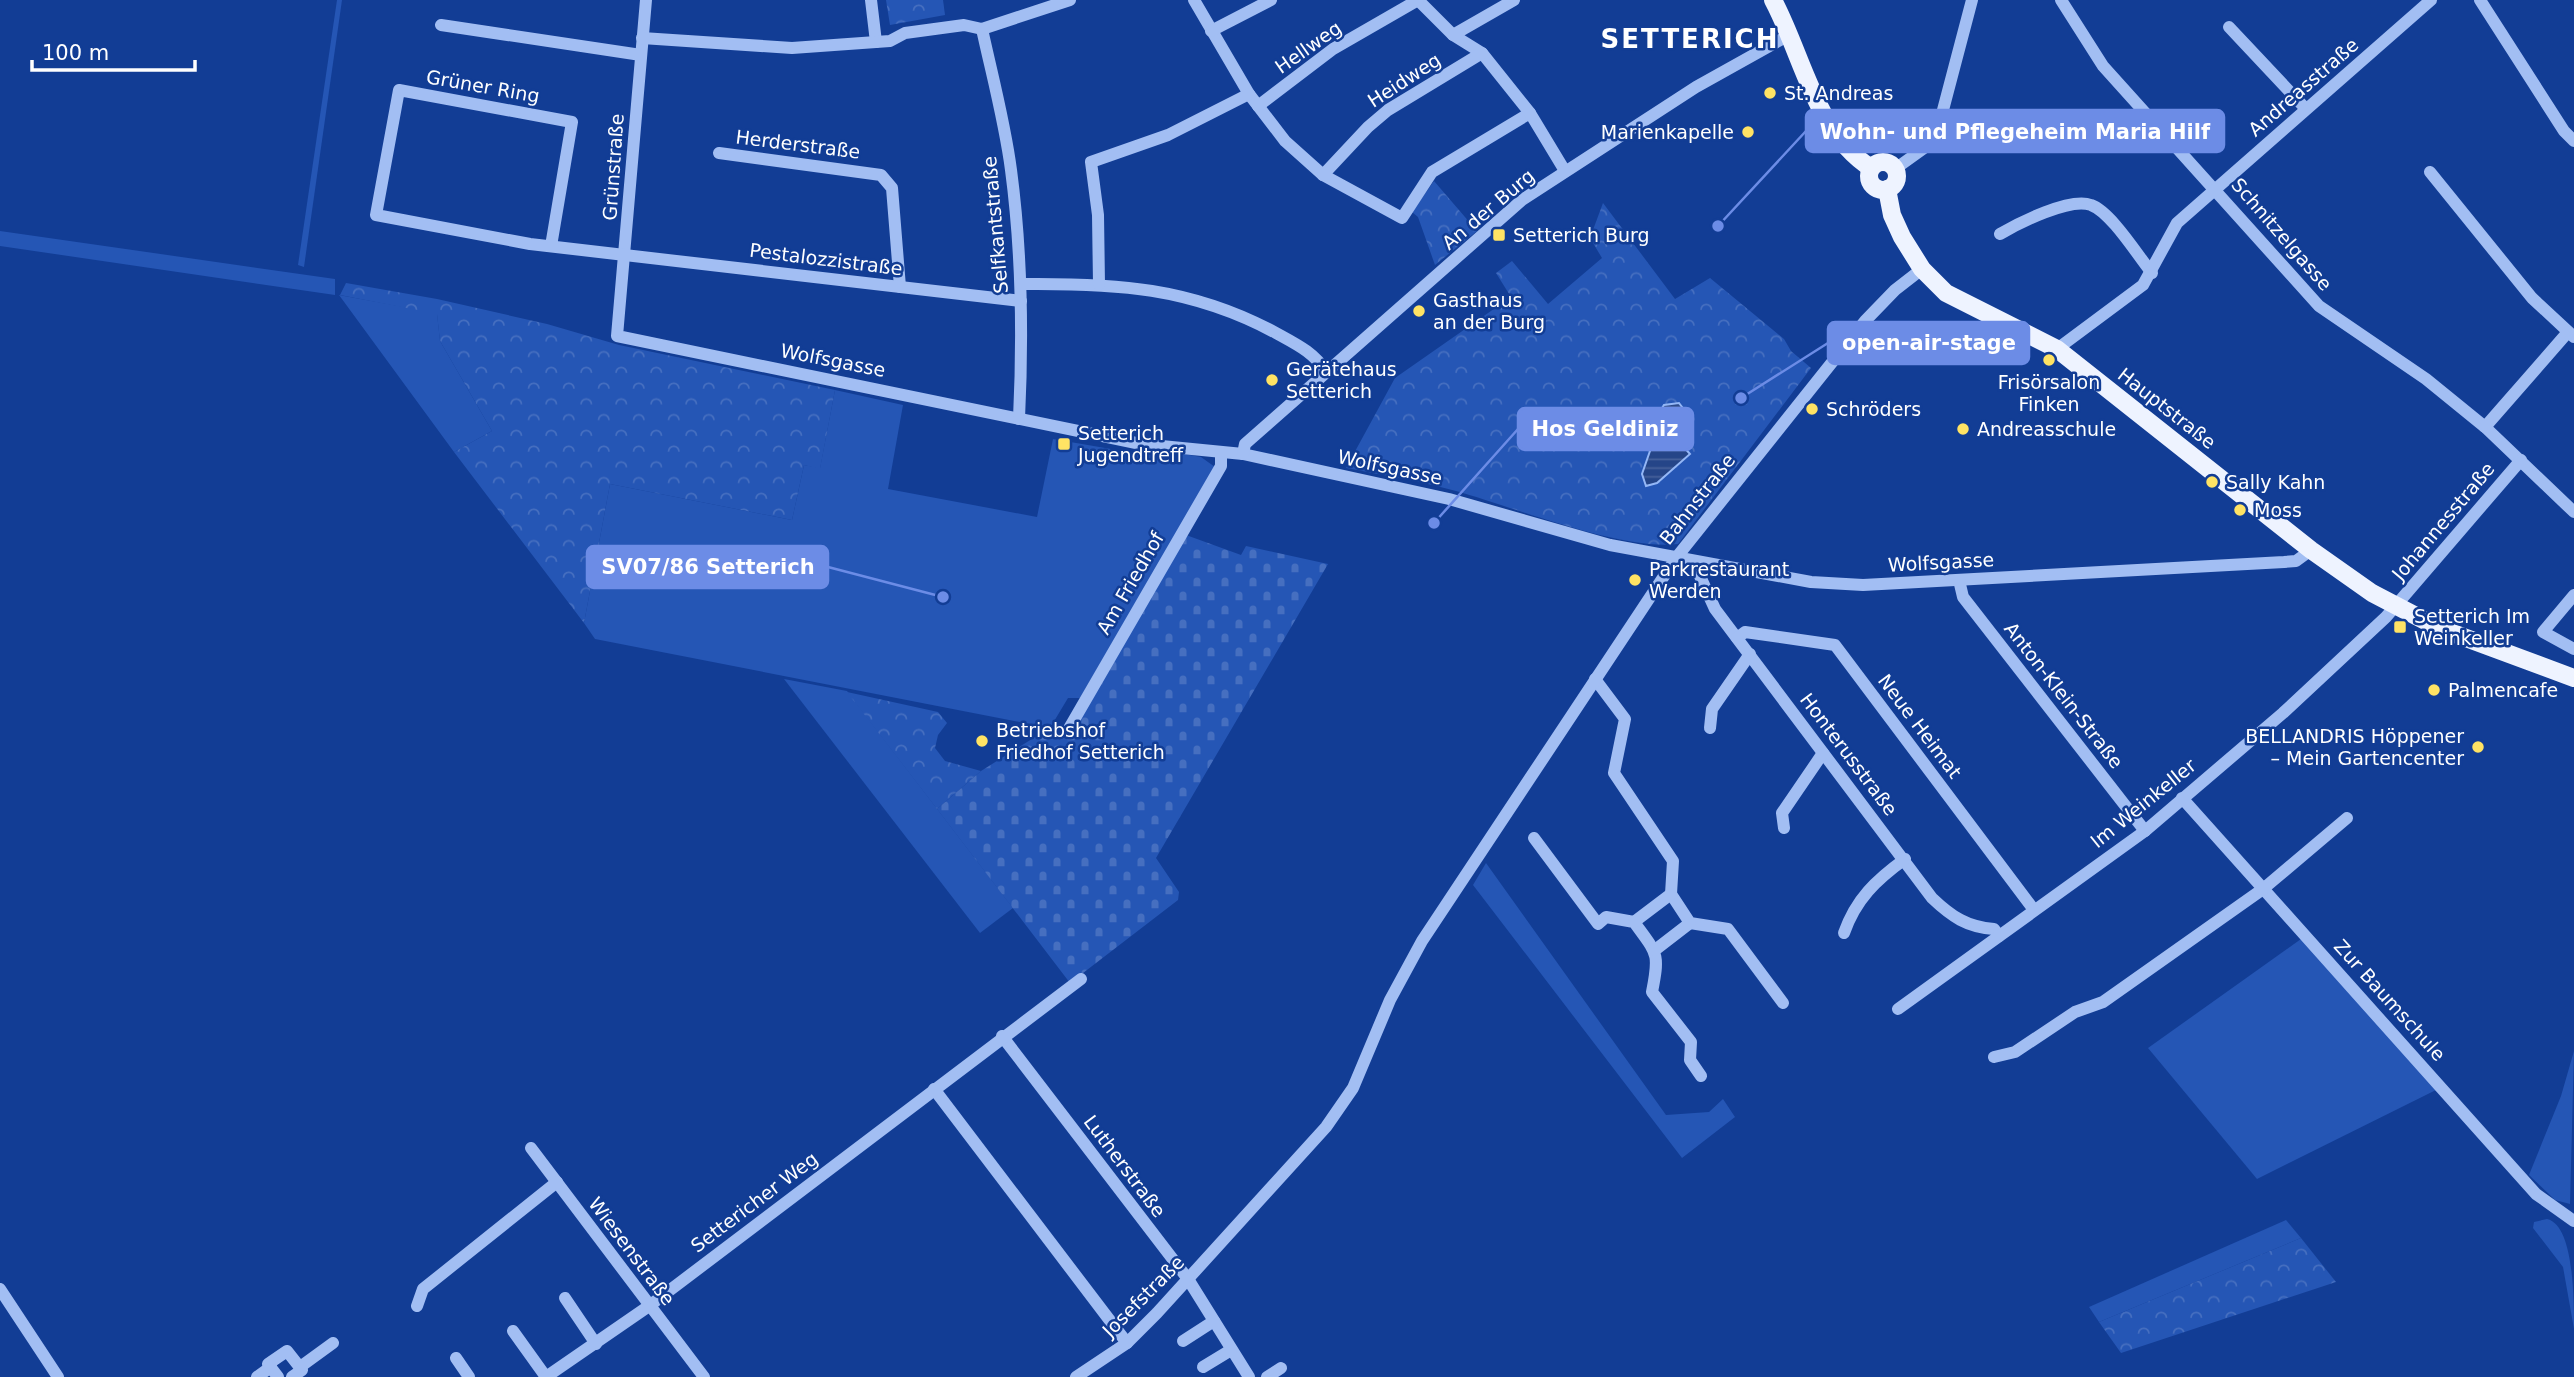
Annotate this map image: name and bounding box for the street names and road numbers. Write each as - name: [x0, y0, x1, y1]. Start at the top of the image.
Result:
- street label: Hellweg: [1271, 16, 1345, 78]
- street label: Andreasstraße: [2244, 33, 2362, 141]
- street label: Heidweg: [1363, 48, 1445, 112]
- street label: Grüner Ring: [425, 65, 541, 107]
- street label: Grünstraße: [598, 113, 628, 221]
- street label: Herderstraße: [734, 125, 862, 163]
- street label: Selfkantstraße: [978, 155, 1012, 295]
- street label: An der Burg: [1438, 164, 1538, 254]
- street label: Schnitzelgasse: [2227, 173, 2337, 295]
- street label: Pestalozzistraße: [748, 239, 904, 279]
- street label: Wolfsgasse: [779, 339, 887, 381]
- street label: Hauptstraße: [2114, 363, 2220, 453]
- street label: Wolfsgasse: [1336, 445, 1444, 489]
- street label: Bahnstraße: [1655, 449, 1739, 549]
- street label: Johannesstraße: [2387, 458, 2499, 585]
- street label: Am Friedhof: [1092, 527, 1169, 638]
- street label: Wolfsgasse: [1887, 548, 1995, 576]
- street label: Anton-Klein-Straße: [2000, 618, 2128, 772]
- street label: Neue Heimat: [1874, 670, 1966, 782]
- street label: Honterusstraße: [1796, 689, 1902, 819]
- street label: Im Weinkeller: [2086, 754, 2200, 852]
- street label: Zur Baumschule: [2330, 935, 2450, 1065]
- street label: Lutherstraße: [1080, 1111, 1170, 1221]
- street label: Settericher Weg: [686, 1147, 822, 1257]
- street label: Wiesenstraße: [584, 1193, 680, 1309]
- street label: Josefstraße: [1097, 1251, 1188, 1342]

